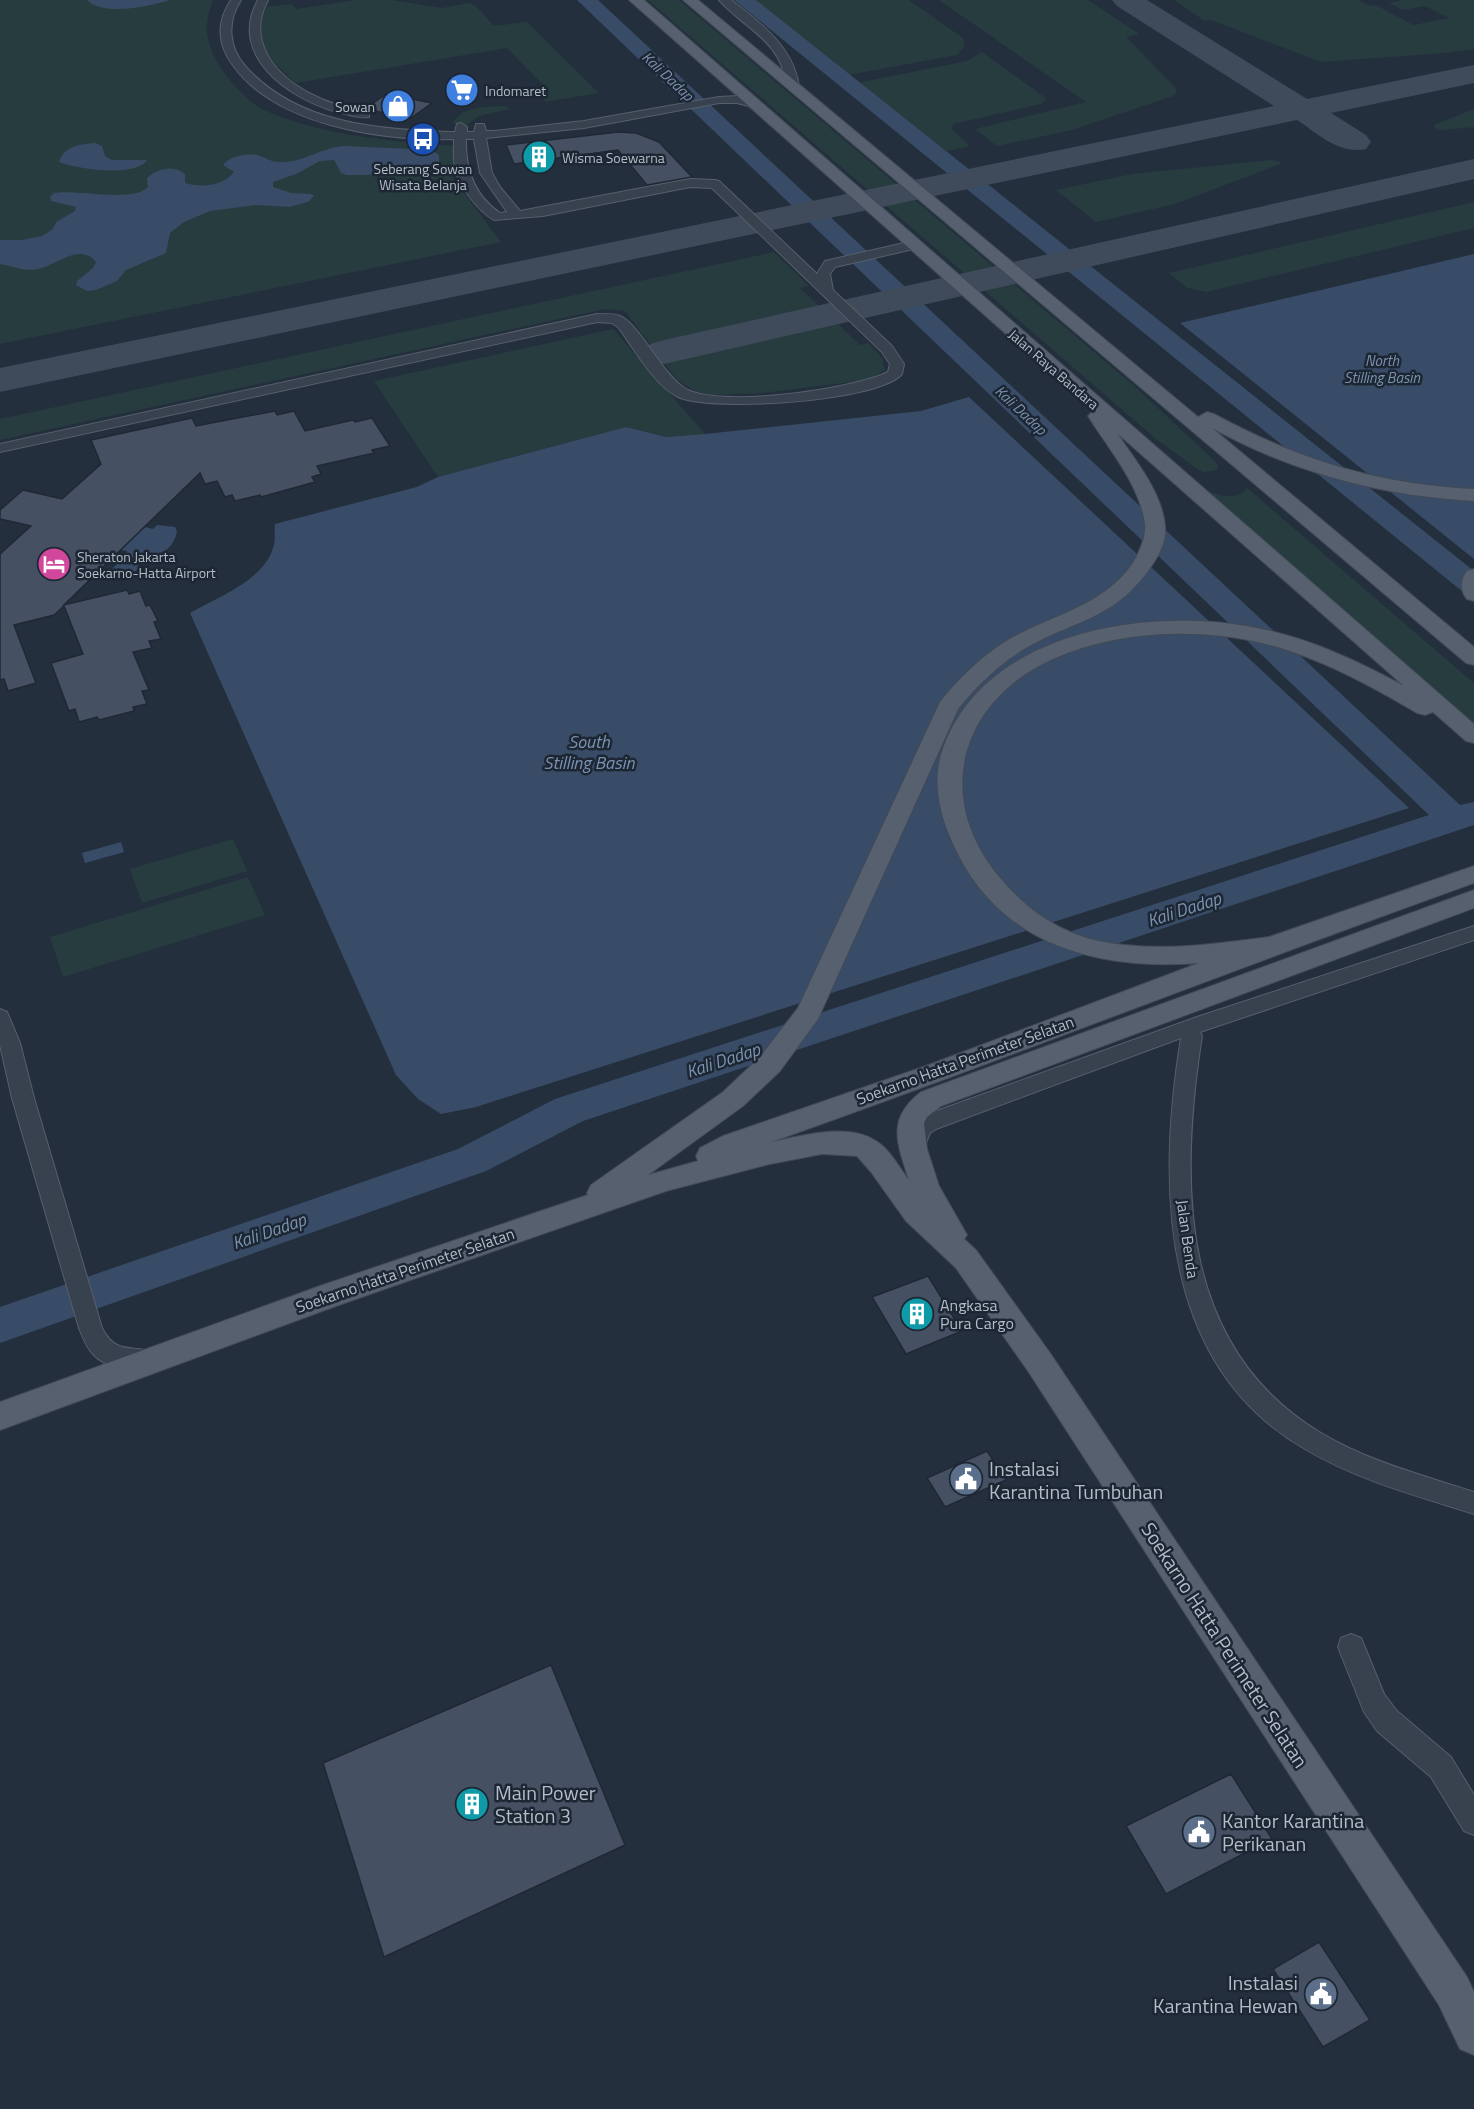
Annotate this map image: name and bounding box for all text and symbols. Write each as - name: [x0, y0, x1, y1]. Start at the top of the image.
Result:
- water label: Kali Dadap: [637, 46, 700, 106]
- supermarket icon: Indomaret: [444, 72, 480, 108]
- place label: Indomaret: [485, 80, 546, 101]
- shop icon: Sowan: [380, 88, 416, 124]
- place label: Sowan: [335, 96, 375, 117]
- bus stop icon: Seberang Sowan Wisata Belanja: [405, 121, 441, 157]
- building icon: Wisma Soewarna: [521, 139, 557, 175]
- place label: Wisma Soewarna: [562, 147, 665, 168]
- place label: Seberang Sowan Wisata Belanja: [374, 158, 472, 195]
- street label: Jalan Raya Bandara: [1004, 324, 1104, 414]
- water label: North Stilling Basin: [1344, 349, 1420, 389]
- water label: Kali Dadap: [990, 380, 1053, 440]
- hotel icon: Sheraton Jakarta Soekarno-Hatta Airport: [36, 546, 72, 582]
- place label: Sheraton Jakarta Soekarno-Hatta Airport: [77, 546, 216, 583]
- water label: South Stilling Basin: [544, 728, 636, 776]
- water label: Kali Dadap: [1143, 884, 1226, 934]
- street label: Soekarno Hatta Perimeter Selatan: [853, 1009, 1077, 1111]
- water label: Kali Dadap: [682, 1035, 765, 1085]
- street label: Jalan Benda: [1171, 1198, 1205, 1280]
- water label: Kali Dadap: [228, 1205, 311, 1256]
- street label: Soekarno Hatta Perimeter Selatan: [292, 1221, 518, 1319]
- place label: Angkasa Pura Cargo: [940, 1293, 1014, 1335]
- building icon: Angkasa Pura Cargo: [899, 1296, 935, 1332]
- place label: Instalasi Karantina Tumbuhan: [989, 1453, 1163, 1507]
- public building icon: Instalasi Karantina Tumbuhan: [948, 1461, 984, 1497]
- street label: Soekarno Hatta Perimeter Selatan: [1134, 1516, 1316, 1774]
- place label: Main Power Station 3: [495, 1777, 596, 1831]
- building icon: Main Power Station 3: [454, 1786, 490, 1822]
- place label: Kantor Karantina Perikanan: [1222, 1805, 1364, 1859]
- public building icon: Kantor Karantina Perikanan: [1181, 1814, 1217, 1850]
- place label: Instalasi Karantina Hewan: [1153, 1967, 1298, 2021]
- public building icon: Instalasi Karantina Hewan: [1303, 1976, 1339, 2012]

